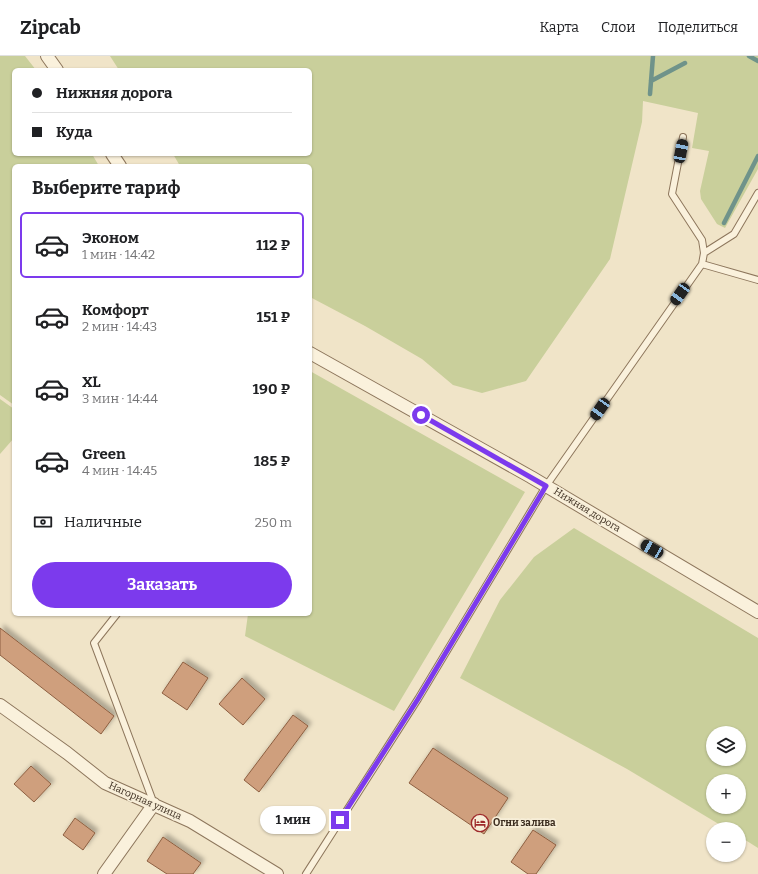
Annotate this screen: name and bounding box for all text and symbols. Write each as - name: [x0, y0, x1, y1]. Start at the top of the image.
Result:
- text: Zipcab: [20, 16, 81, 39]
- text: Карта: [539, 19, 579, 36]
- text: Слои: [601, 19, 636, 36]
- text: Поделиться: [658, 19, 738, 36]
- text: Нижняя дорога: [56, 84, 172, 102]
- text: Куда: [56, 123, 93, 141]
- car: [673, 138, 689, 164]
- text: Выберите тариф: [32, 177, 180, 199]
- icon: car: [34, 227, 70, 263]
- text: Эконом: [82, 229, 139, 247]
- text: 112 ₽: [256, 236, 290, 254]
- text: 1 мин · 14:42: [82, 247, 155, 262]
- car: [668, 281, 692, 307]
- icon: car: [34, 299, 70, 335]
- text: Комфорт: [82, 301, 149, 319]
- text: 151 ₽: [256, 308, 290, 326]
- text: 2 мин · 14:43: [82, 319, 157, 334]
- icon: car: [34, 371, 70, 407]
- text: XL: [82, 373, 101, 391]
- text: 190 ₽: [253, 380, 290, 398]
- text: 3 мин · 14:44: [82, 391, 158, 406]
- car: [588, 396, 612, 422]
- route start: [412, 406, 430, 424]
- icon: car: [34, 443, 70, 479]
- text: Green: [82, 445, 126, 463]
- text: 185 ₽: [254, 452, 290, 470]
- text: 4 мин · 14:45: [82, 463, 157, 478]
- street label: Нижняя дорога: [551, 485, 623, 535]
- icon: cash: [32, 511, 54, 533]
- text: Наличные: [64, 513, 142, 531]
- text: 250 m: [255, 515, 292, 530]
- car: [639, 538, 665, 560]
- button: Заказать: [32, 562, 292, 608]
- map controls: [706, 726, 746, 862]
- button: layers: [706, 726, 746, 766]
- button: +: [706, 774, 746, 814]
- street label: Нагорная улица: [107, 780, 184, 823]
- callout: 1 мин: [260, 806, 326, 834]
- route end: [331, 811, 349, 829]
- text: 1 мин: [275, 812, 311, 827]
- hotel icon: Огни залива: [470, 813, 490, 833]
- place label: Огни залива: [493, 817, 556, 829]
- button: −: [706, 822, 746, 862]

